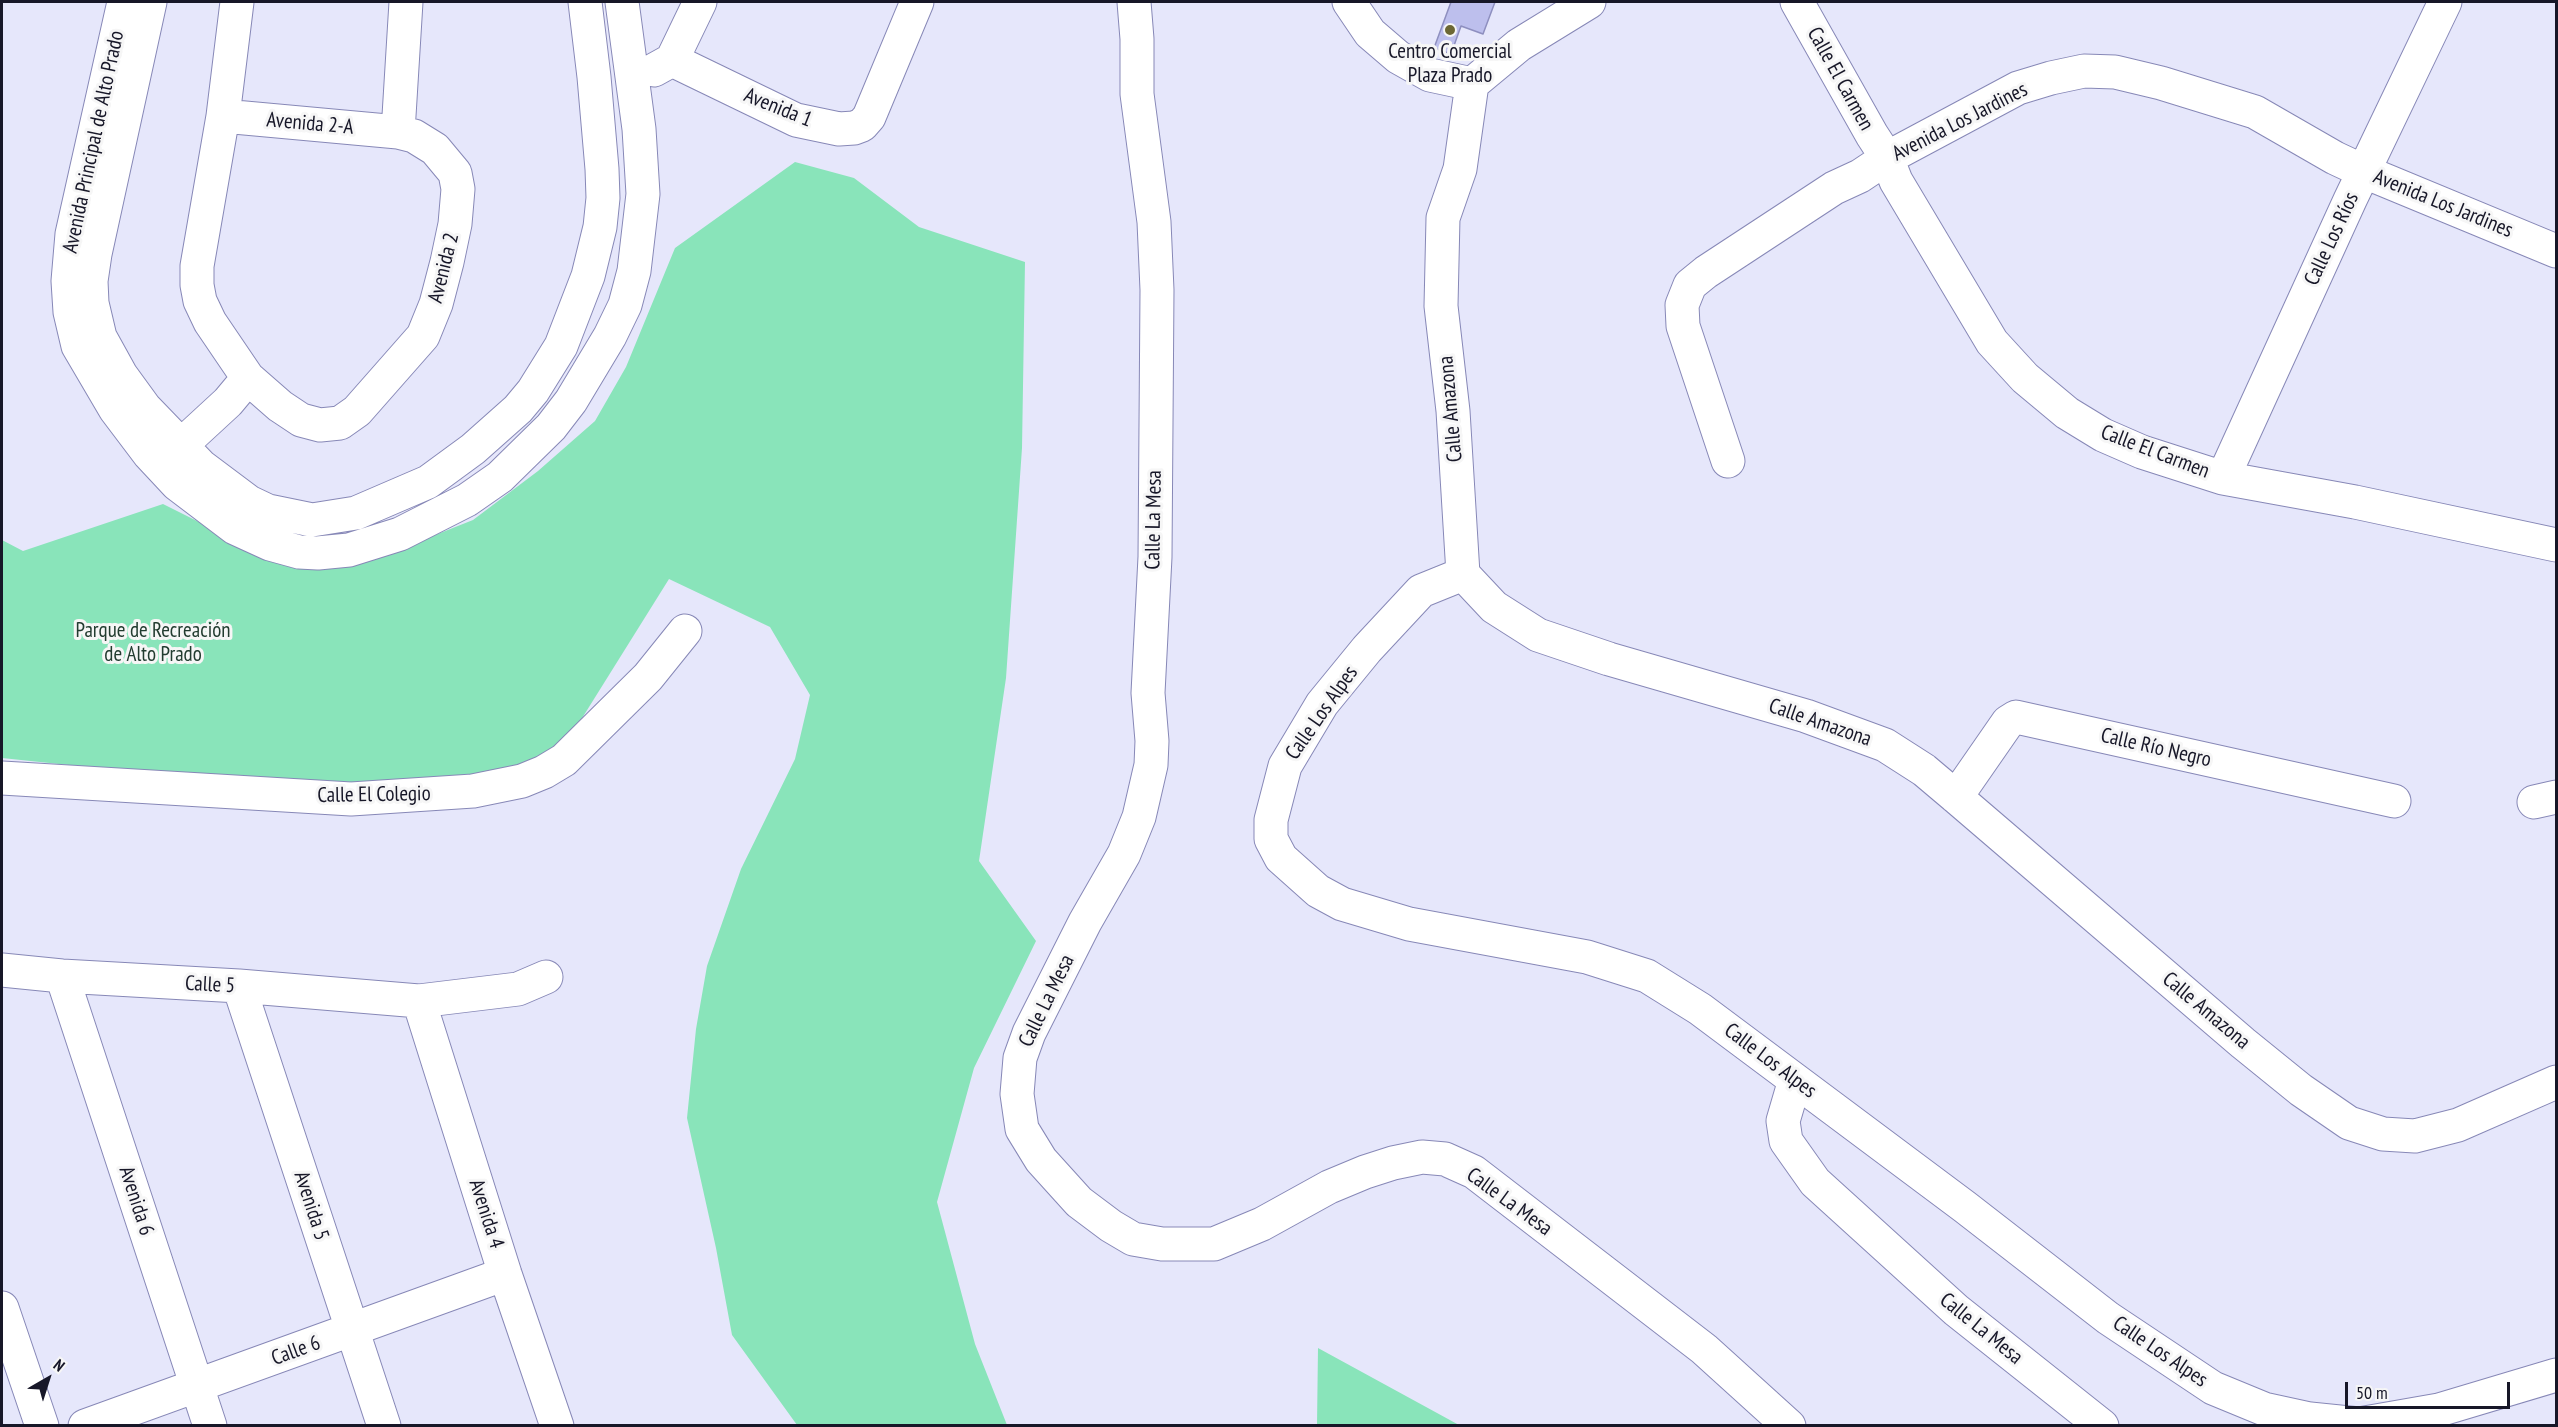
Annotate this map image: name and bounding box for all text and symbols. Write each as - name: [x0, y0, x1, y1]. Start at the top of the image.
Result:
- marker: Centro Comercial Plaza Prado: [1443, 23, 1457, 37]
- street label: Calle El Carmen: [1801, 23, 1879, 135]
- street label: Avenida Principal de Alto Prado: [58, 29, 130, 255]
- place label: Centro Comercial Plaza Prado: [1388, 39, 1512, 89]
- street label: Avenida Los Jardines: [1888, 77, 2032, 167]
- street label: Avenida 1: [740, 83, 816, 133]
- street label: Avenida 2-A: [265, 108, 355, 140]
- street label: Avenida Los Jardines: [2370, 165, 2516, 243]
- street label: Calle Los Ríos: [2299, 188, 2365, 290]
- street label: Avenida 2: [423, 230, 465, 306]
- street label: Calle Amazona: [1434, 355, 1468, 463]
- street label: Calle El Carmen: [2097, 420, 2213, 484]
- street label: Calle La Mesa: [1141, 470, 1167, 570]
- park label: Parque de Recreación de Alto Prado: [76, 618, 230, 668]
- street label: Calle Los Alpes: [1280, 661, 1364, 765]
- street label: Calle Amazona: [1765, 694, 1875, 752]
- street label: Calle Río Negro: [2098, 723, 2214, 773]
- street label: Calle El Colegio: [317, 781, 431, 809]
- street label: Calle La Mesa: [1014, 951, 1080, 1051]
- street label: Calle Amazona: [2157, 967, 2255, 1055]
- street label: Calle 5: [184, 971, 236, 999]
- street label: Calle Los Alpes: [1719, 1018, 1821, 1104]
- street label: Avenida 6: [113, 1163, 159, 1239]
- street label: Calle La Mesa: [1461, 1163, 1557, 1241]
- street label: Avenida 5: [288, 1168, 334, 1244]
- street label: Avenida 4: [463, 1176, 509, 1252]
- street label: Calle La Mesa: [1934, 1288, 2028, 1370]
- street label: Calle Los Alpes: [2108, 1311, 2212, 1393]
- street label: Calle 6: [268, 1331, 324, 1371]
- north arrow: [18, 1349, 78, 1409]
- text: N: [50, 1355, 69, 1375]
- scale bar: [2348, 1370, 2513, 1408]
- text: 50 m: [2356, 1381, 2388, 1404]

